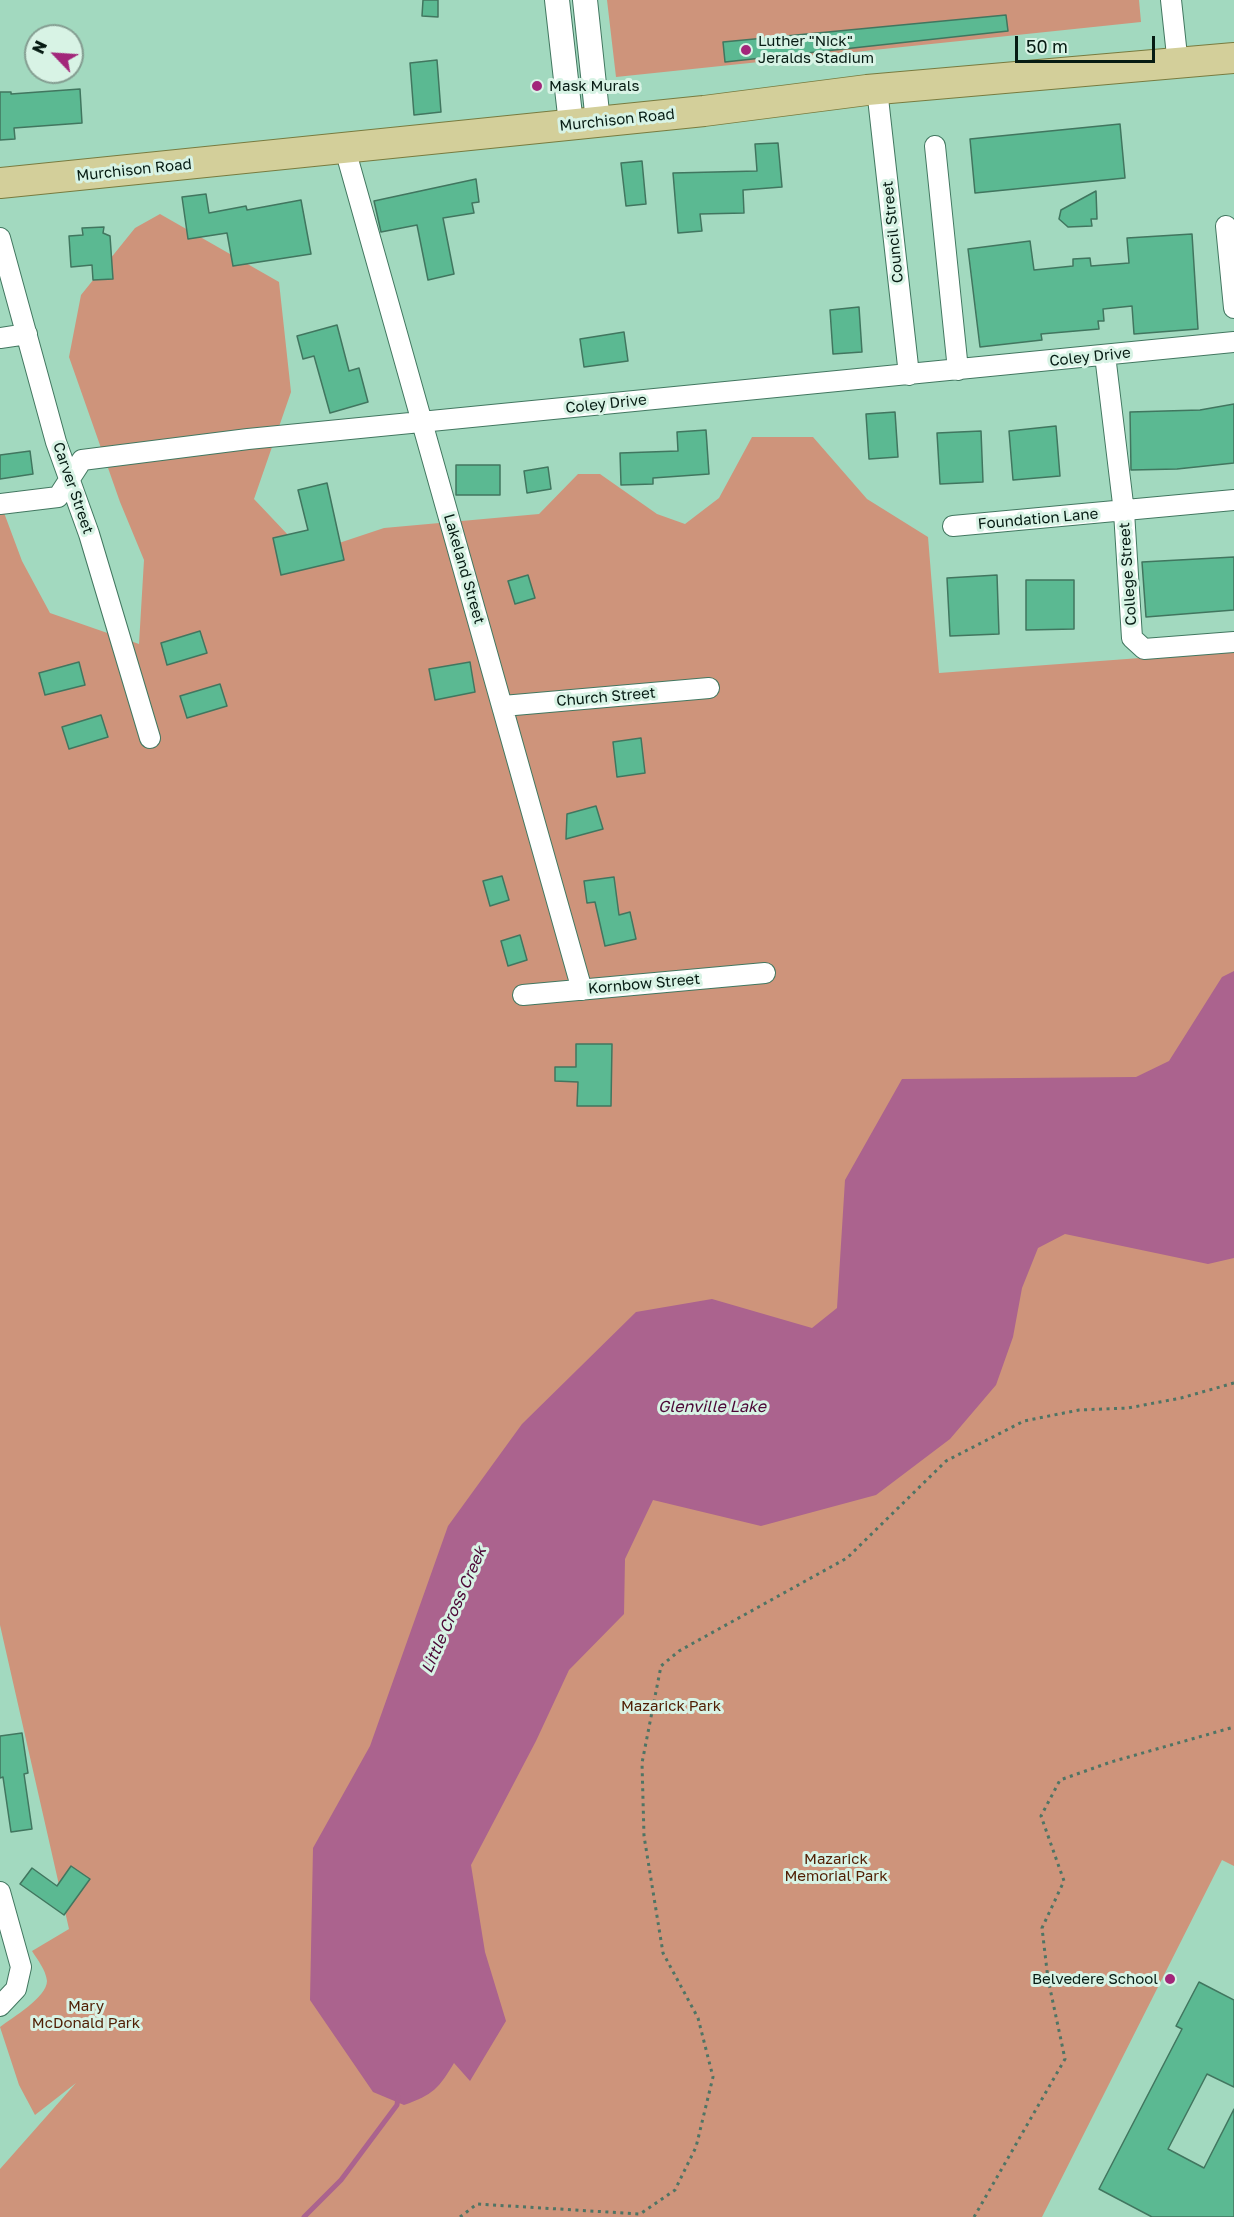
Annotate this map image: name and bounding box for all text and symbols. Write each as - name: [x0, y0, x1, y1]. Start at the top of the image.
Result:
- north arrow: [24, 24, 84, 84]
- scale bar: [1018, 24, 1158, 62]
- place label: Luther "Nick" Jeralds Stadium: [758, 32, 874, 67]
- text: 50 m: [1026, 35, 1068, 57]
- text: N: [28, 38, 51, 57]
- marker: Luther "Nick" Jeralds Stadium: [739, 43, 753, 57]
- place label: Mask Murals: [549, 77, 639, 95]
- marker: Mask Murals: [530, 79, 544, 93]
- street label: Murchison Road: [558, 105, 676, 135]
- street label: Murchison Road: [75, 155, 193, 185]
- street label: Council Street: [879, 180, 907, 284]
- street label: Coley Drive: [1048, 344, 1132, 370]
- street label: Coley Drive: [564, 391, 648, 417]
- street label: Carver Street: [49, 440, 97, 536]
- street label: Foundation Lane: [977, 505, 1099, 533]
- street label: Lakeland Street: [440, 512, 488, 626]
- street label: College Street: [1115, 522, 1141, 626]
- street label: Church Street: [556, 684, 656, 710]
- street label: Kornbow Street: [587, 970, 701, 998]
- water label: Glenville Lake: [658, 1397, 766, 1417]
- water label: Little Cross Creek: [417, 1544, 491, 1676]
- park label: Mazarick Park: [621, 1697, 721, 1715]
- park label: Mazarick Memorial Park: [784, 1850, 888, 1885]
- place label: Belvedere School: [1032, 1970, 1158, 1988]
- marker: Belvedere School: [1163, 1972, 1177, 1986]
- park label: Mary McDonald Park: [32, 1997, 140, 2032]

